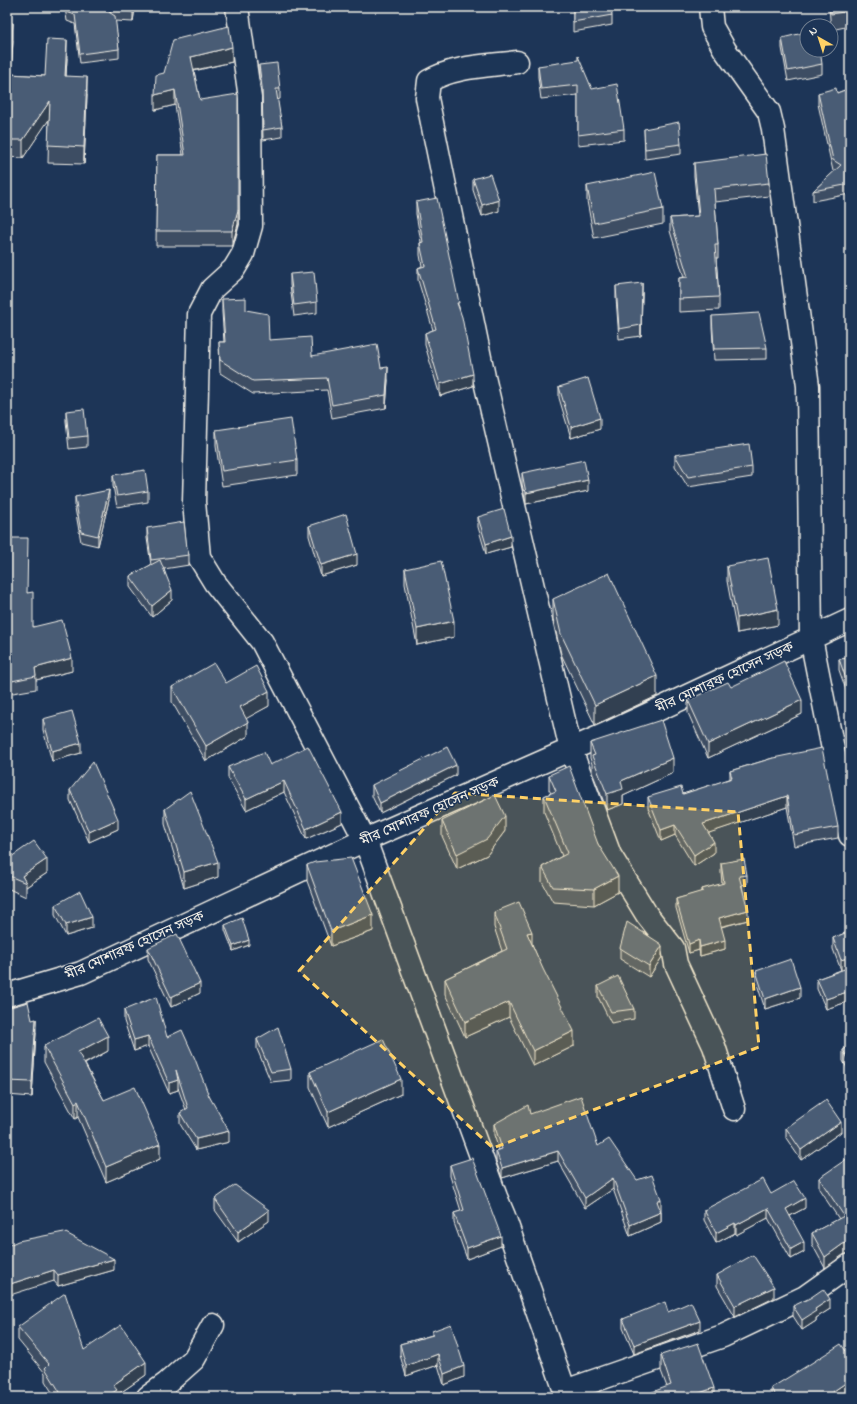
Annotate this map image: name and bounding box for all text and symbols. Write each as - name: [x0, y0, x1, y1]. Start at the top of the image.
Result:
- north arrow: [799, 18, 839, 58]
- text: N: [805, 22, 821, 40]
- street label: মীর মোশারফ হোসেন সড়ক: [652, 636, 798, 720]
- street label: মীর মোশারফ হোসেন সড়ক: [356, 772, 504, 853]
- street label: মীর মোশারফ হোসেন সড়ক: [61, 906, 209, 987]

